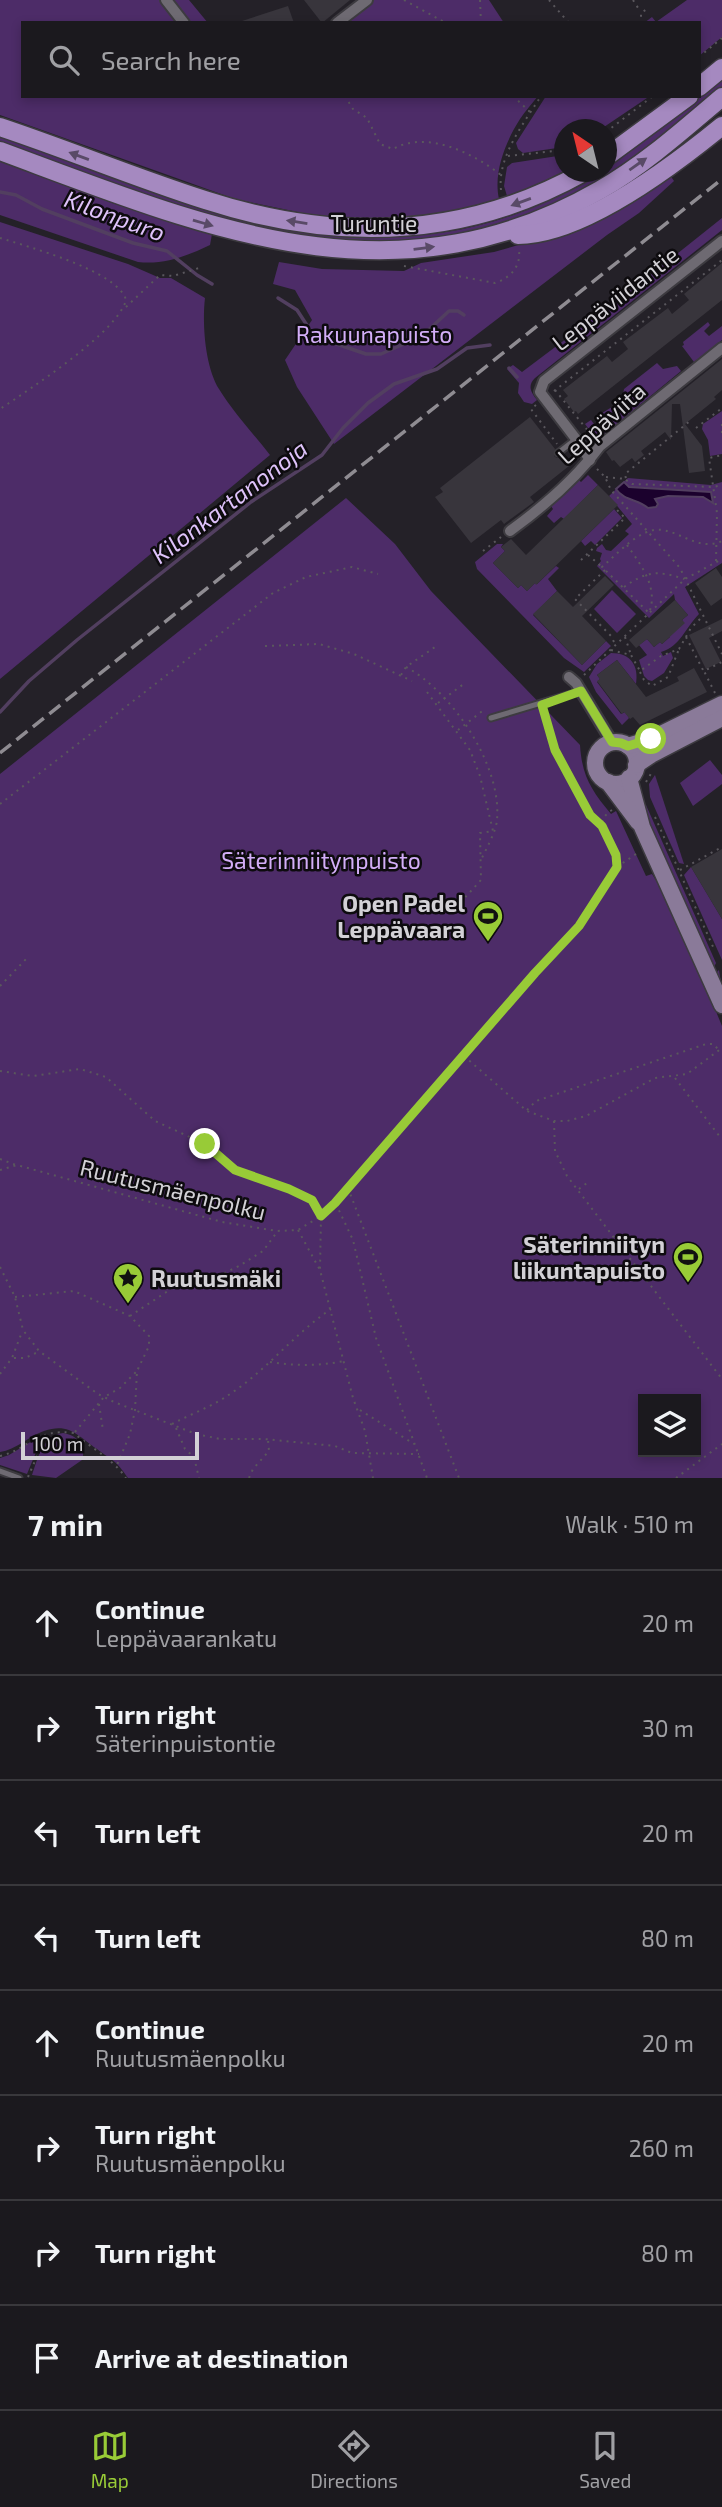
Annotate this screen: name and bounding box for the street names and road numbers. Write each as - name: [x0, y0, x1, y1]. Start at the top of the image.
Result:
- street label: Turuntie: [331, 209, 417, 237]
- street label: Leppäviidantie: [546, 240, 684, 356]
- street label: Leppäviita: [551, 376, 651, 470]
- street label: Ruutusmäenpolku: [77, 1152, 269, 1226]

